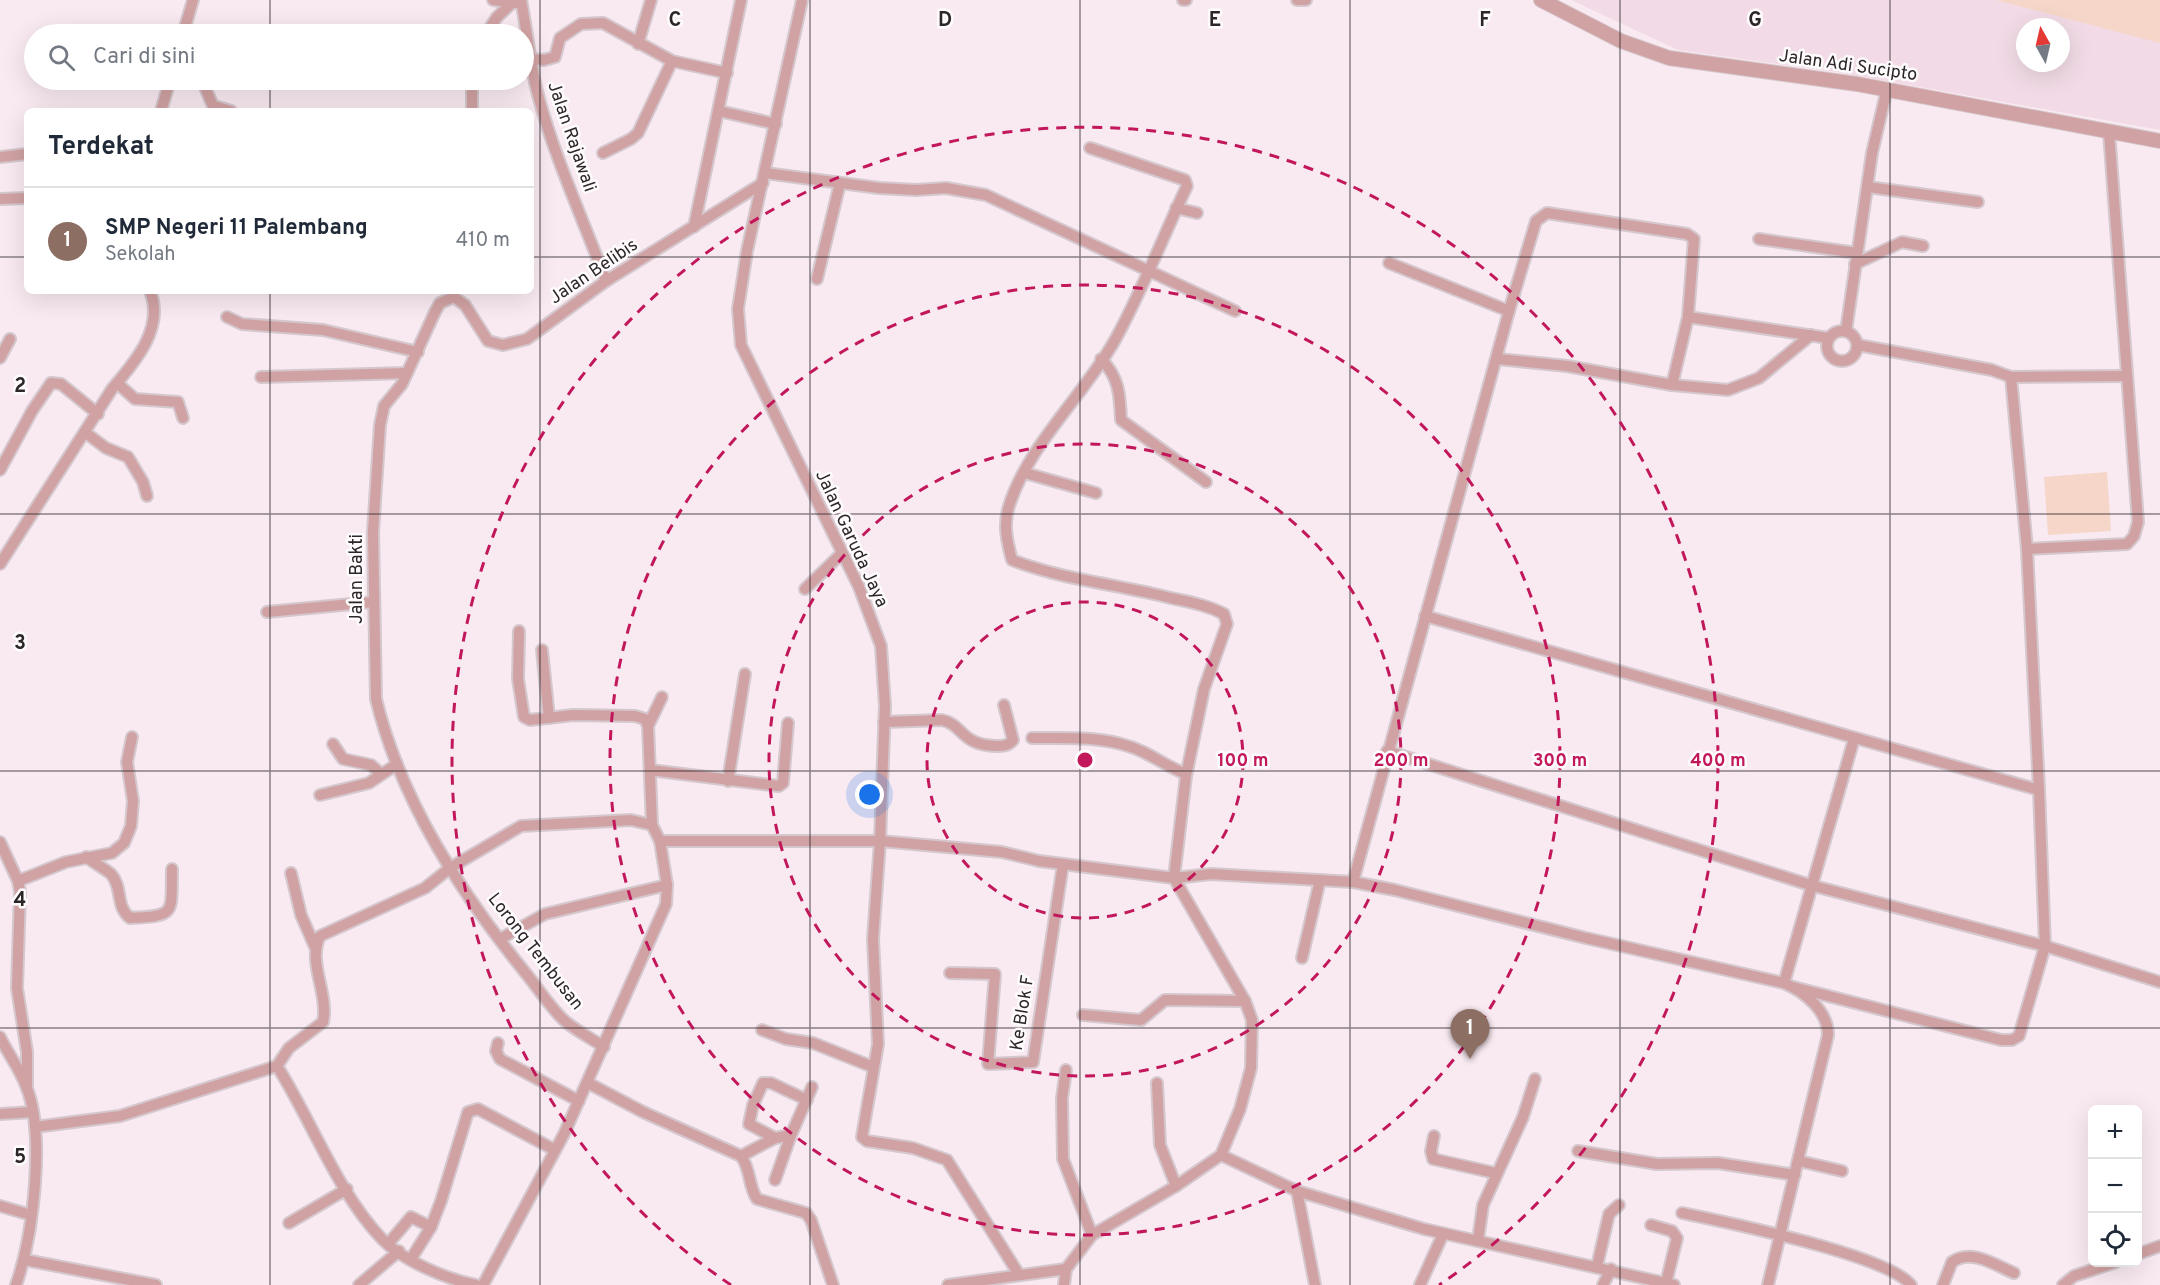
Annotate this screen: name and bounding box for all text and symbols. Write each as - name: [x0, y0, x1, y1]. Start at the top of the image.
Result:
- text: C: [669, 8, 681, 34]
- text: D: [938, 8, 952, 34]
- text: E: [1209, 8, 1221, 34]
- text: F: [1479, 8, 1491, 34]
- text: G: [1748, 8, 1762, 34]
- north arrow: [2016, 18, 2070, 72]
- search box: [24, 24, 534, 90]
- icon: search: [45, 41, 78, 74]
- text: Cari di sini: [93, 44, 195, 71]
- street label: Jalan Adi Sucipto: [1777, 45, 1919, 87]
- street label: Jalan Rajawali: [541, 79, 601, 195]
- text: Terdekat: [48, 131, 154, 164]
- text: SMP Negeri 11 Palembang: [105, 215, 368, 242]
- text: 1: [64, 228, 72, 254]
- text: 410 m: [456, 228, 510, 254]
- street label: Jalan Belibis: [545, 234, 643, 310]
- text: Sekolah: [105, 242, 176, 268]
- text: 2: [14, 374, 26, 400]
- street label: Jalan Garuda Jaya: [809, 467, 893, 611]
- street label: Jalan Bakti: [346, 534, 369, 624]
- text: 3: [14, 631, 26, 657]
- centre of rings: [1075, 750, 1095, 770]
- text: 100 m: [1217, 750, 1269, 773]
- text: 200 m: [1373, 750, 1429, 773]
- text: 300 m: [1533, 750, 1587, 773]
- text: 400 m: [1690, 750, 1746, 773]
- your location: [855, 780, 884, 809]
- text: 4: [14, 888, 26, 914]
- street label: Lorong Tembusan: [482, 889, 588, 1015]
- street label: Ke Blok F: [1006, 974, 1040, 1052]
- pin: 1: [1450, 1010, 1490, 1059]
- map controls: [2088, 1105, 2142, 1267]
- button: +: [2088, 1105, 2142, 1159]
- text: 5: [14, 1145, 26, 1171]
- button: −: [2088, 1159, 2142, 1213]
- button: locate: [2088, 1213, 2142, 1267]

